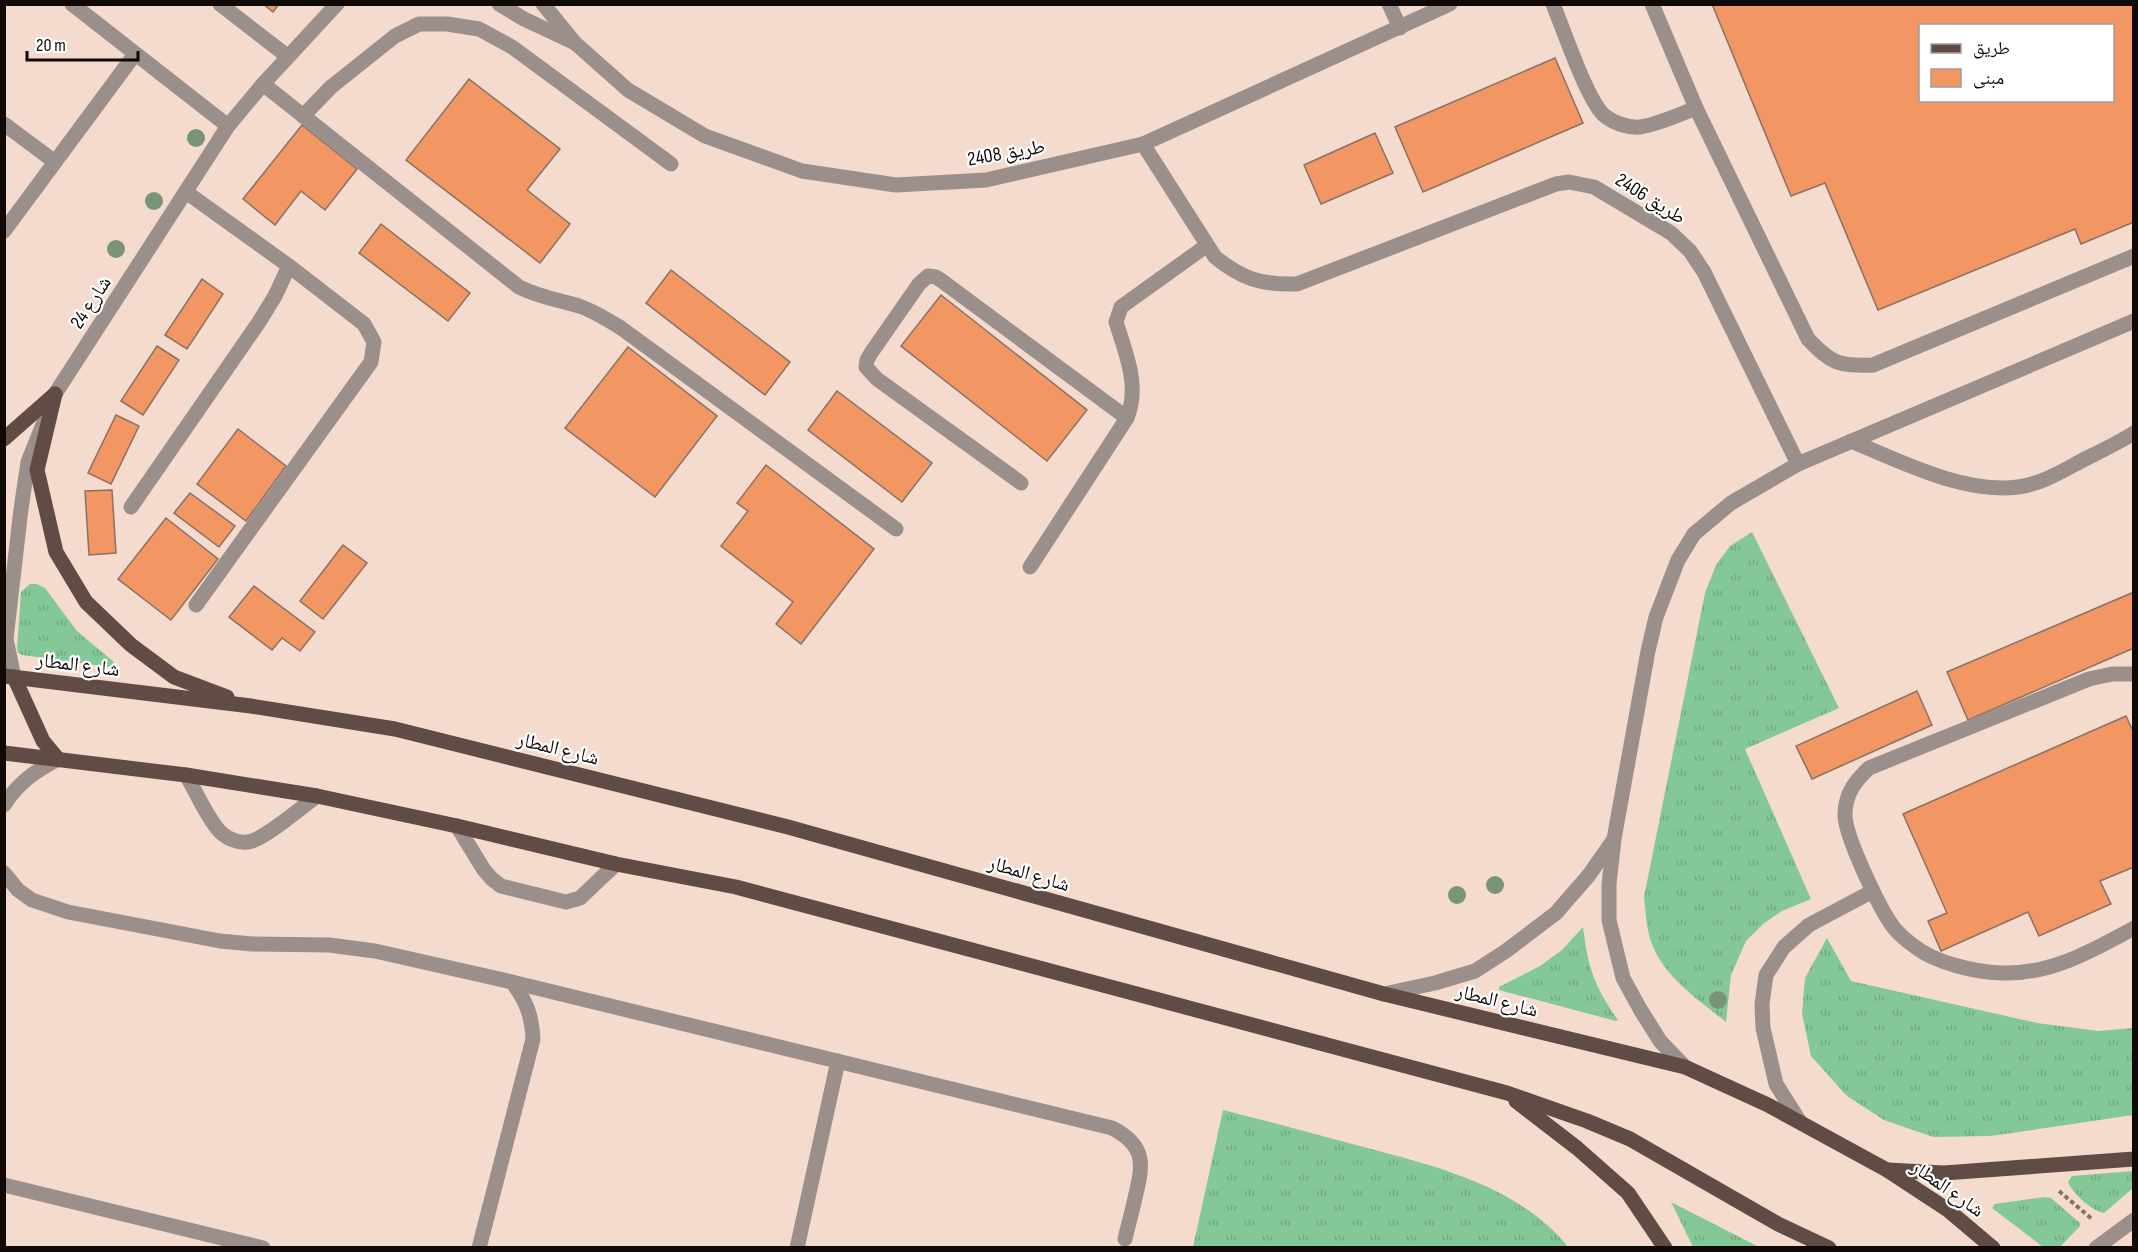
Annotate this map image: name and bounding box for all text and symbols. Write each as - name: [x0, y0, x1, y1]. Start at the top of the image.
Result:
- scale bar: [27, 24, 138, 62]
- legend: [1919, 24, 2114, 102]
- text: 20 m: [36, 35, 66, 56]
- text: طريق: [1973, 38, 2010, 59]
- text: مبنى: [1973, 68, 2004, 89]
- street label: طريق 2408: [966, 134, 1047, 172]
- street label: طريق 2406: [1611, 168, 1690, 230]
- street label: شارع 24: [65, 272, 117, 333]
- street label: شارع المطار: [34, 648, 121, 682]
- street label: شارع المطار: [513, 727, 601, 771]
- street label: شارع المطار: [984, 851, 1072, 897]
- street label: شارع المطار: [1452, 979, 1540, 1023]
- street label: شارع المطار: [1905, 1154, 1989, 1223]

